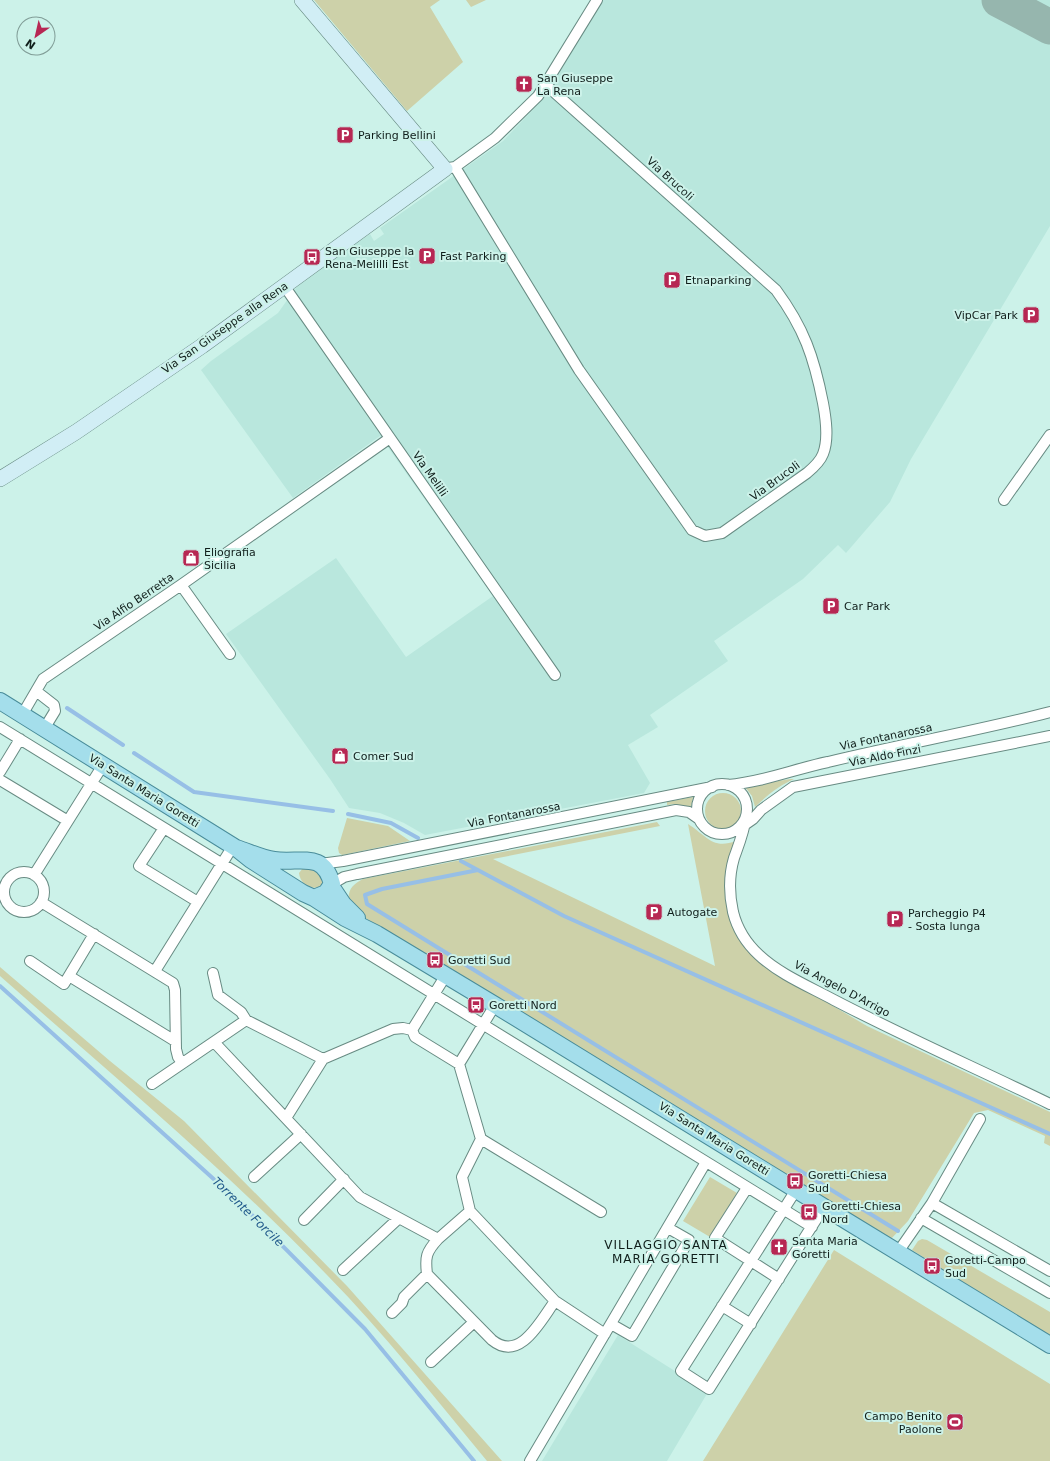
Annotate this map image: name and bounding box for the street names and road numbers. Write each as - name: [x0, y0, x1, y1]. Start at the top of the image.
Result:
- street label: Via Brucoli: [644, 155, 696, 203]
- street label: Via San Giuseppe alla Rena: [160, 279, 290, 377]
- street label: Via Melilli: [410, 449, 450, 499]
- street label: Via Brucoli: [748, 459, 802, 503]
- street label: Via Alfio Berretta: [92, 571, 176, 633]
- street label: Via Fontanarossa: [839, 721, 933, 753]
- street label: Via Aldo Finzi: [848, 743, 922, 769]
- street label: Via Santa Maria Goretti: [86, 752, 202, 830]
- street label: Via Fontanarossa: [467, 800, 561, 830]
- street label: Via Angelo D'Arrigo: [792, 958, 892, 1020]
- street label: Via Santa Maria Goretti: [656, 1100, 772, 1178]

